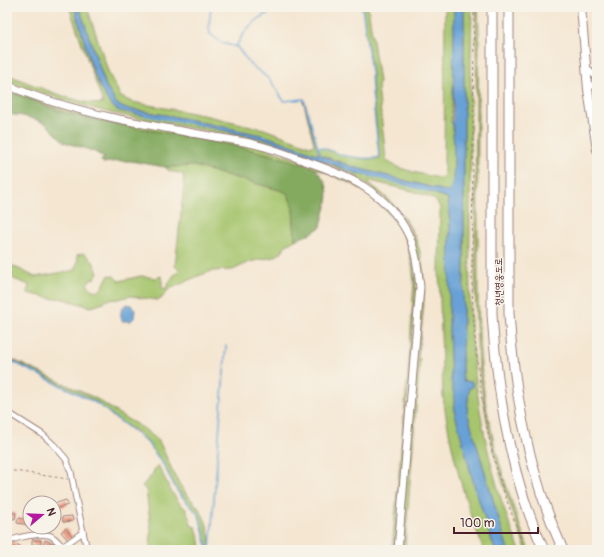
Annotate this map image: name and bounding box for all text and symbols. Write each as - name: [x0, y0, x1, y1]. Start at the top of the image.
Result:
- street label: 청년영웅도로: [493, 258, 505, 306]
- north arrow: [22, 495, 62, 535]
- text: N: [44, 506, 59, 518]
- scale bar: [454, 509, 538, 535]
- text: 100 m: [460, 516, 495, 531]

